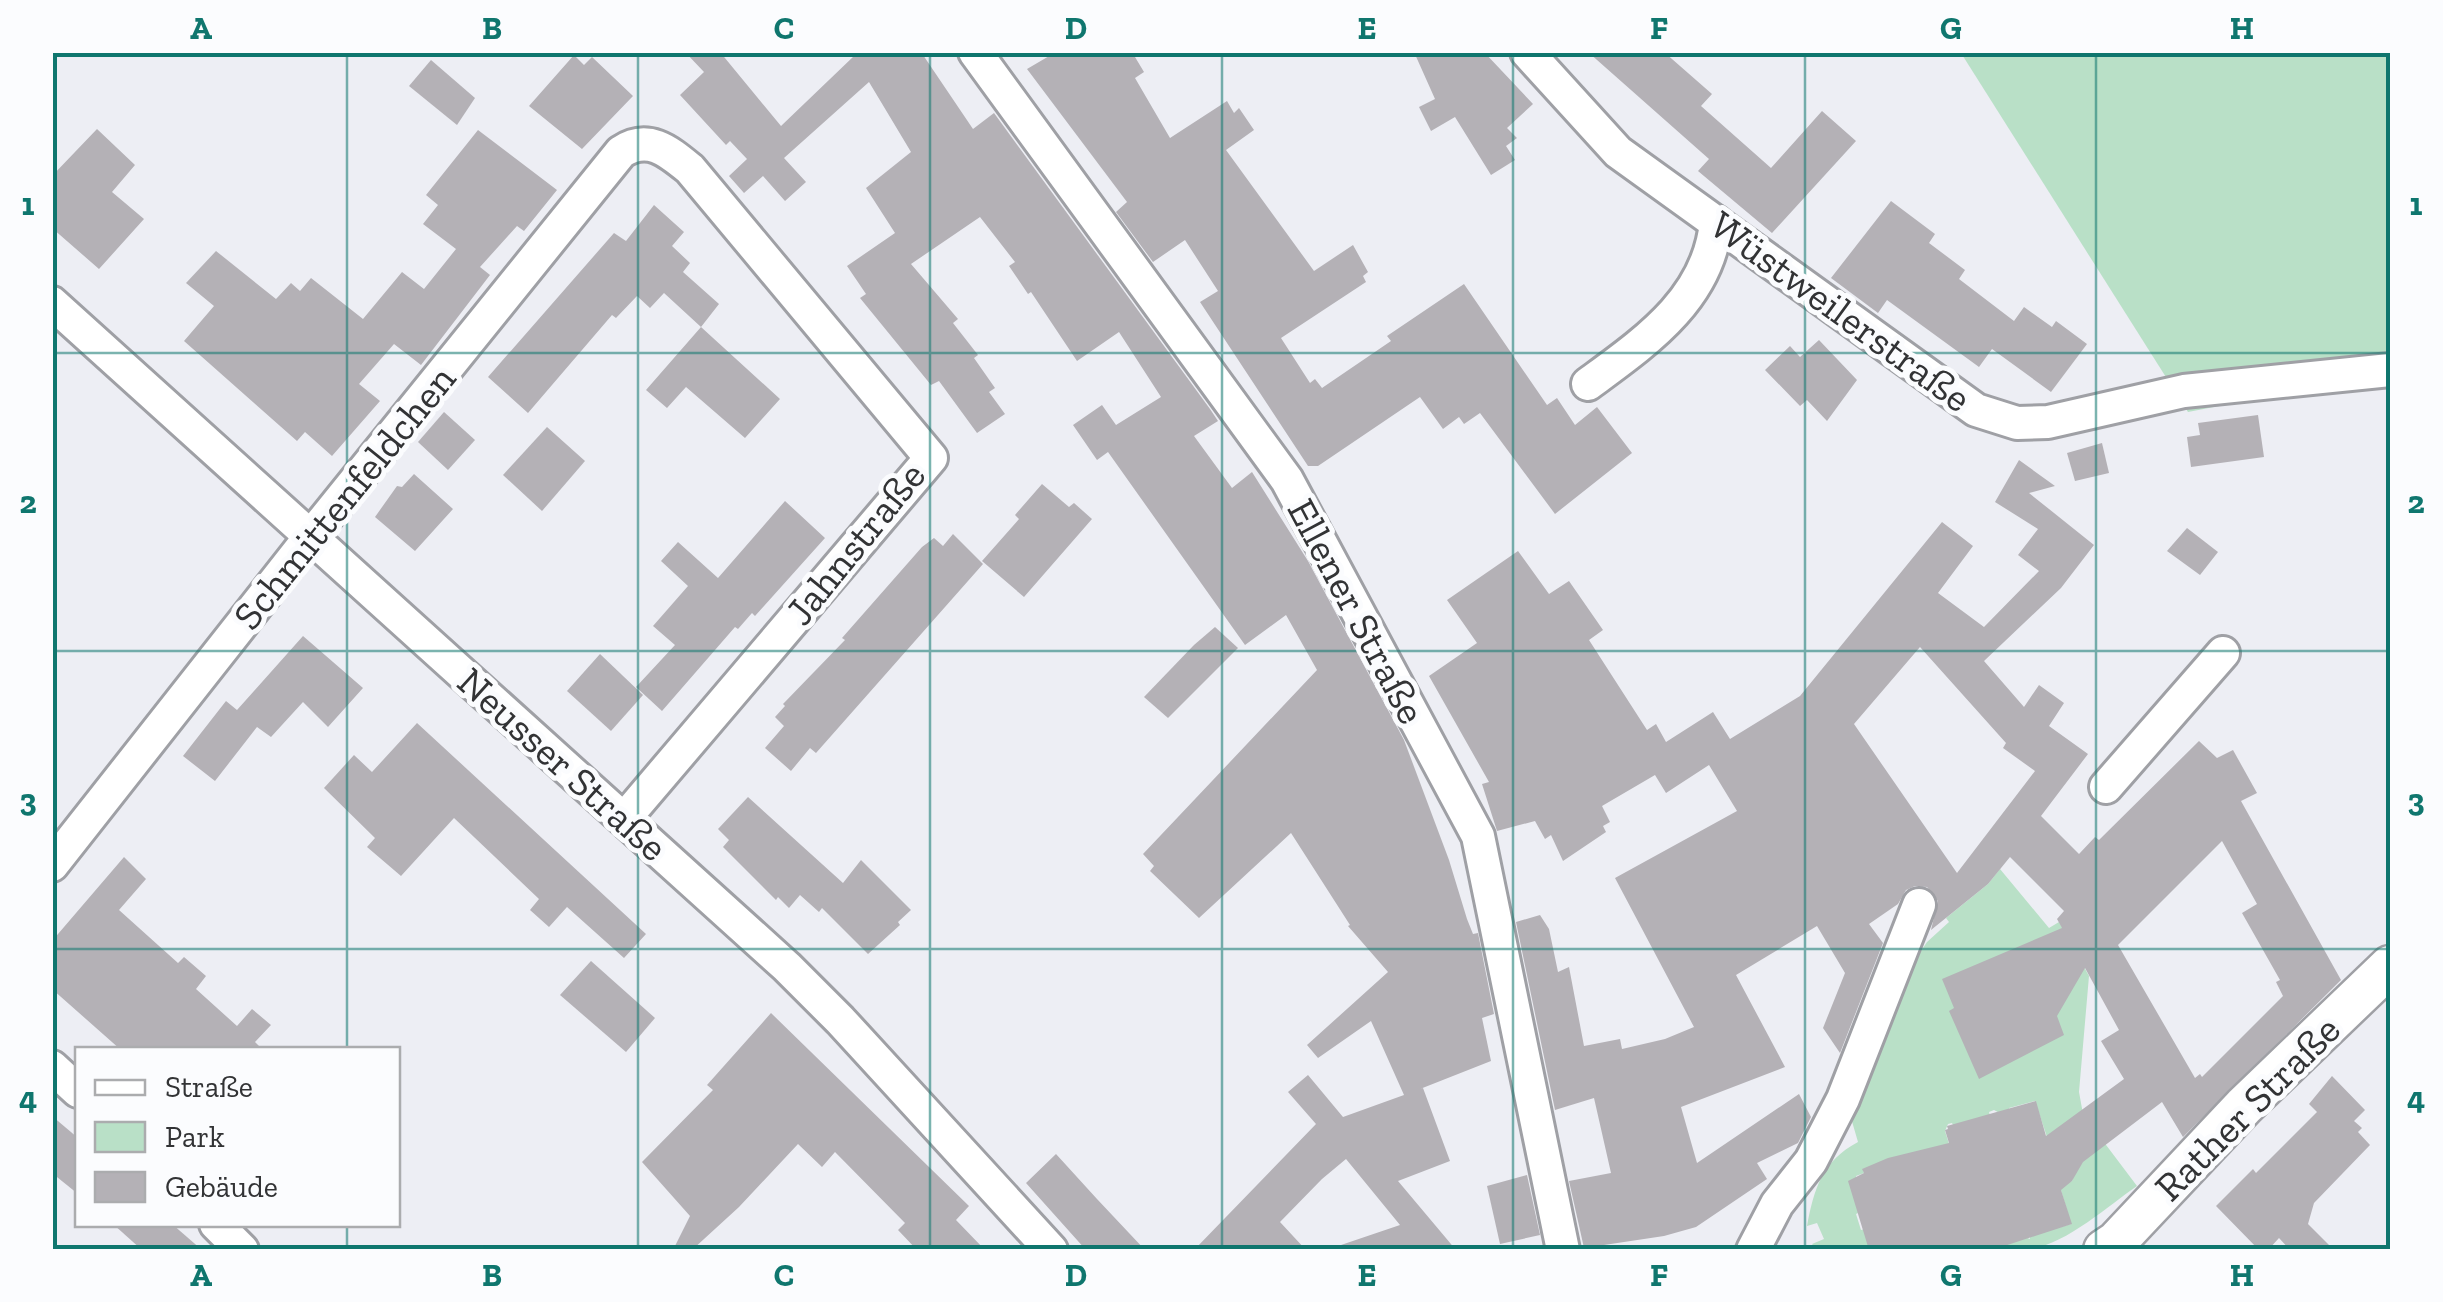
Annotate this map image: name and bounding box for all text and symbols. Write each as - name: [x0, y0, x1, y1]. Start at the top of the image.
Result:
- text: A: [190, 9, 212, 47]
- text: B: [482, 9, 502, 47]
- text: C: [774, 9, 794, 47]
- text: D: [1065, 9, 1087, 47]
- text: E: [1358, 9, 1376, 47]
- text: F: [1650, 9, 1668, 47]
- text: G: [1940, 9, 1962, 47]
- text: H: [2230, 9, 2254, 47]
- text: 1: [22, 185, 35, 223]
- text: 1: [2410, 185, 2423, 223]
- street label: Wüstweilerstraße: [1701, 200, 1981, 422]
- street label: Schmittenfeldchen: [223, 355, 465, 639]
- street label: Jahnstraße: [775, 452, 935, 634]
- text: 2: [19, 483, 37, 521]
- text: 2: [2407, 483, 2425, 521]
- street label: Ellener Straße: [1278, 490, 1436, 732]
- street label: Neusser Straße: [448, 657, 678, 871]
- text: 3: [19, 781, 37, 819]
- text: 3: [2407, 781, 2425, 819]
- street label: Rather Straße: [2144, 1005, 2350, 1211]
- legend: [75, 1047, 400, 1227]
- text: Straße: [165, 1069, 253, 1105]
- text: 4: [19, 1079, 37, 1117]
- text: 4: [2407, 1079, 2425, 1117]
- text: Park: [165, 1119, 225, 1155]
- text: Gebäude: [165, 1169, 278, 1205]
- text: A: [190, 1256, 212, 1294]
- text: B: [482, 1256, 502, 1294]
- text: C: [774, 1256, 794, 1294]
- text: D: [1065, 1256, 1087, 1294]
- text: E: [1358, 1256, 1376, 1294]
- text: F: [1650, 1256, 1668, 1294]
- text: G: [1940, 1256, 1962, 1294]
- text: H: [2230, 1256, 2254, 1294]

